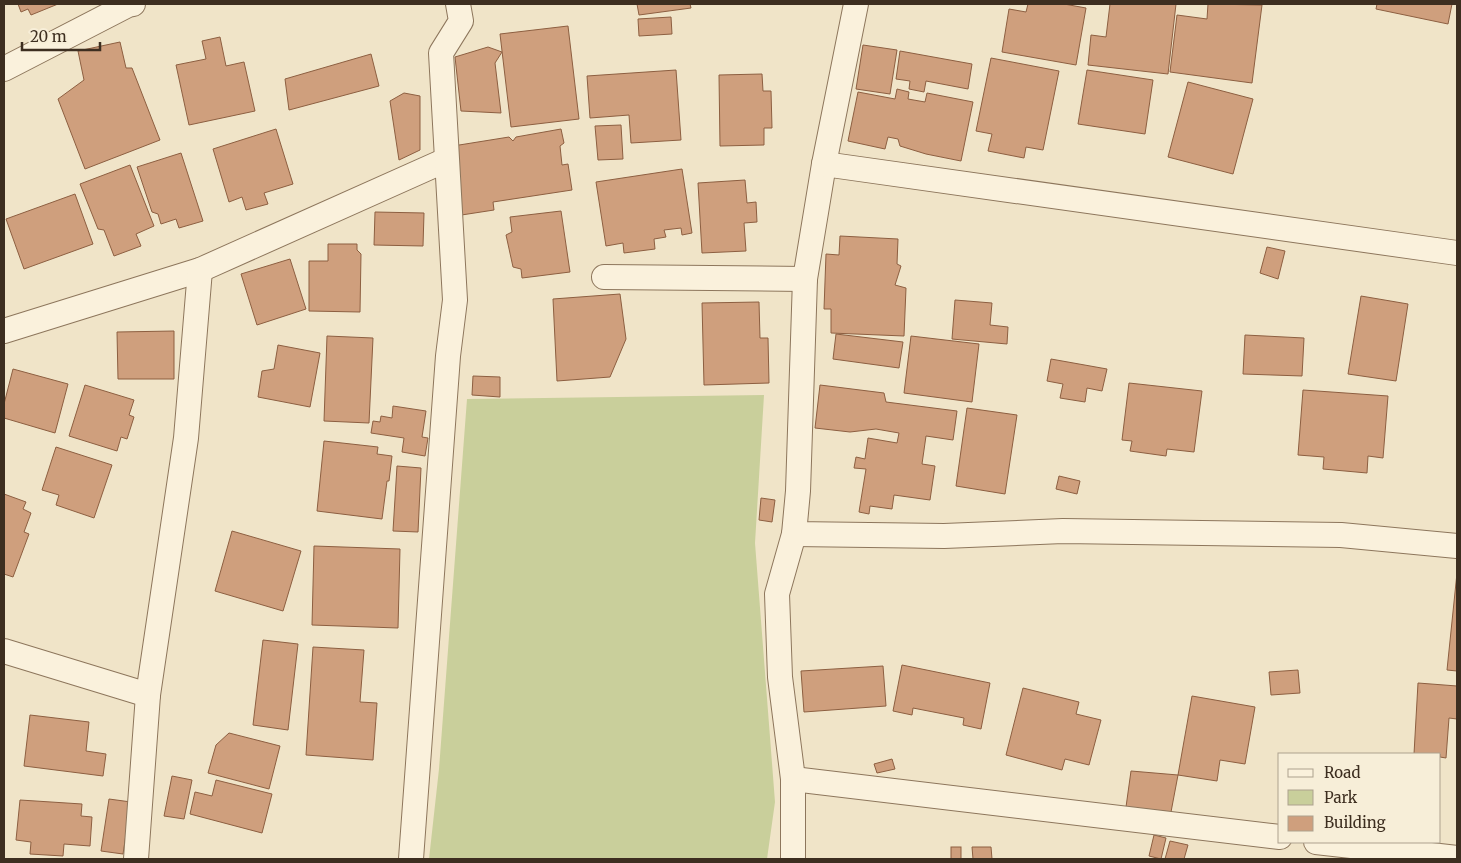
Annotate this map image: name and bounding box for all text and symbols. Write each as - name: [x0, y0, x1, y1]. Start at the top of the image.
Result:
- scale bar: [22, 20, 100, 52]
- text: 20 m: [30, 27, 67, 46]
- legend: [1278, 753, 1441, 843]
- text: Road: [1324, 763, 1360, 782]
- text: Park: [1324, 788, 1358, 807]
- text: Building: [1324, 813, 1386, 832]

